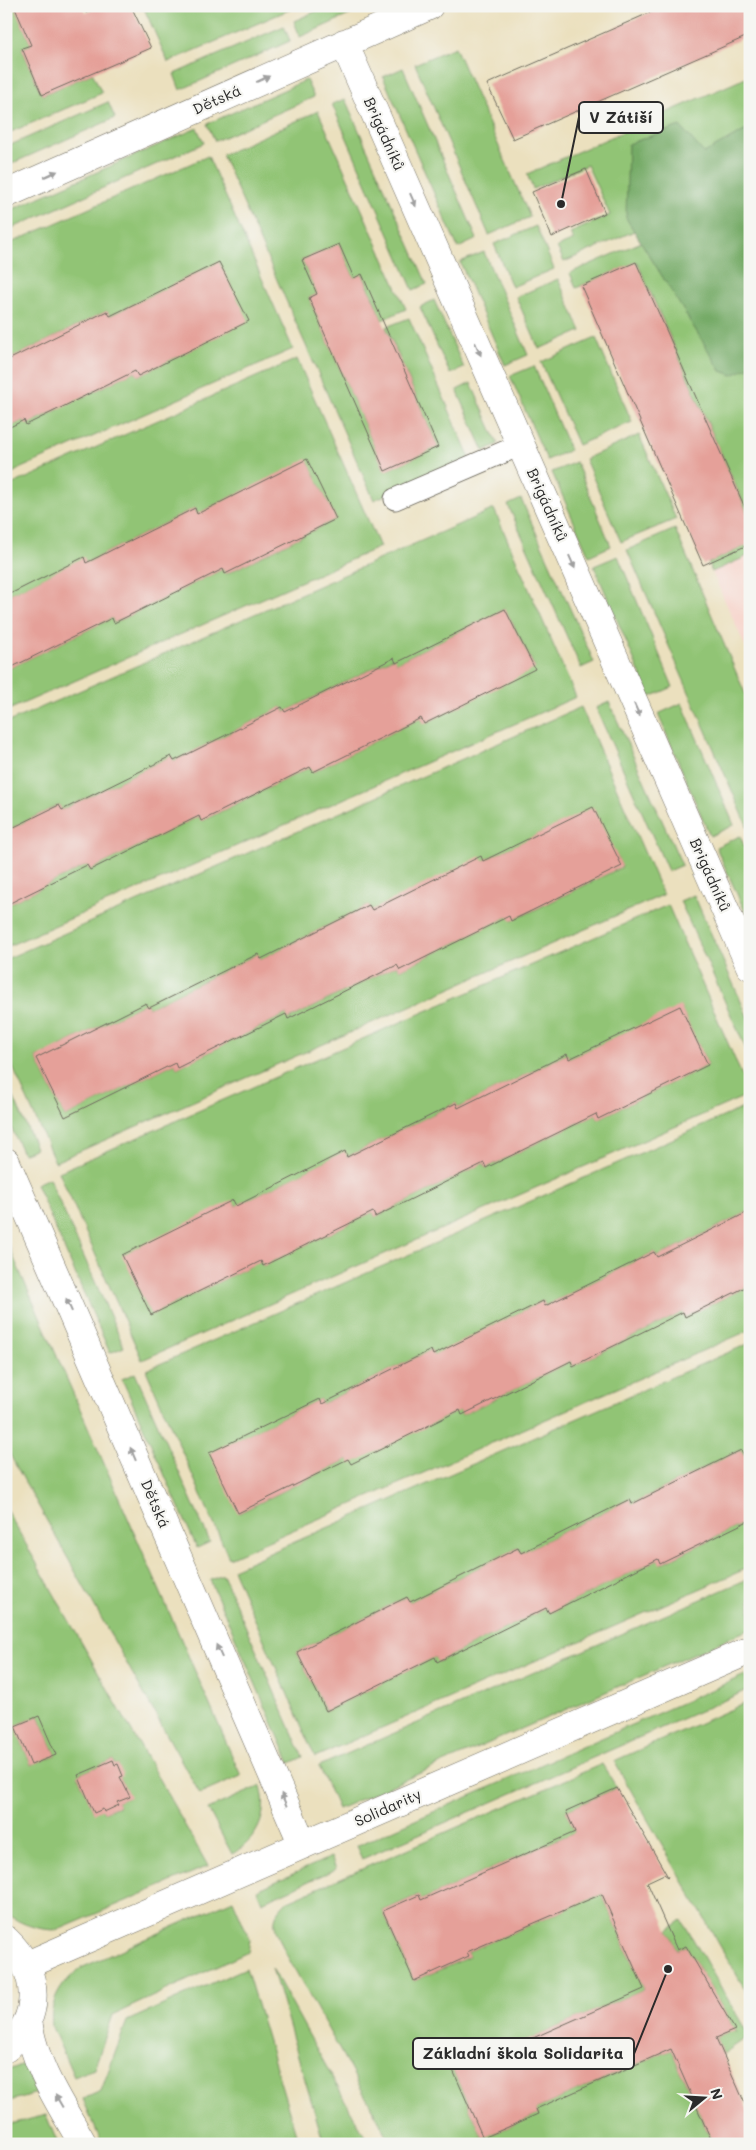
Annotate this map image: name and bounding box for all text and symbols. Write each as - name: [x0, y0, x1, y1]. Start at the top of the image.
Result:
- one-way arrow: [256, 75, 270, 83]
- street label: Dětská: [189, 80, 244, 119]
- street label: Brigádníků: [360, 94, 410, 173]
- callout: V Zátiší: [579, 102, 663, 133]
- text: V Zátiší: [589, 106, 653, 127]
- one-way arrow: [44, 170, 58, 178]
- one-way arrow: [409, 193, 417, 207]
- one-way arrow: [475, 342, 483, 356]
- street label: Brigádníků: [523, 465, 573, 544]
- one-way arrow: [568, 555, 576, 569]
- one-way arrow: [634, 703, 642, 717]
- street label: Brigádníků: [686, 835, 736, 914]
- one-way arrow: [64, 1298, 72, 1312]
- one-way arrow: [129, 1447, 137, 1461]
- street label: Dětská: [137, 1476, 175, 1531]
- one-way arrow: [214, 1644, 222, 1658]
- street label: Solidarity: [351, 1783, 424, 1831]
- one-way arrow: [279, 1793, 287, 1807]
- callout: Základní škola Solidarita: [413, 2038, 634, 2069]
- text: Základní škola Solidarita: [422, 2042, 624, 2063]
- north arrow: [678, 2072, 728, 2122]
- text: N: [706, 2086, 728, 2102]
- one-way arrow: [54, 2095, 63, 2108]

